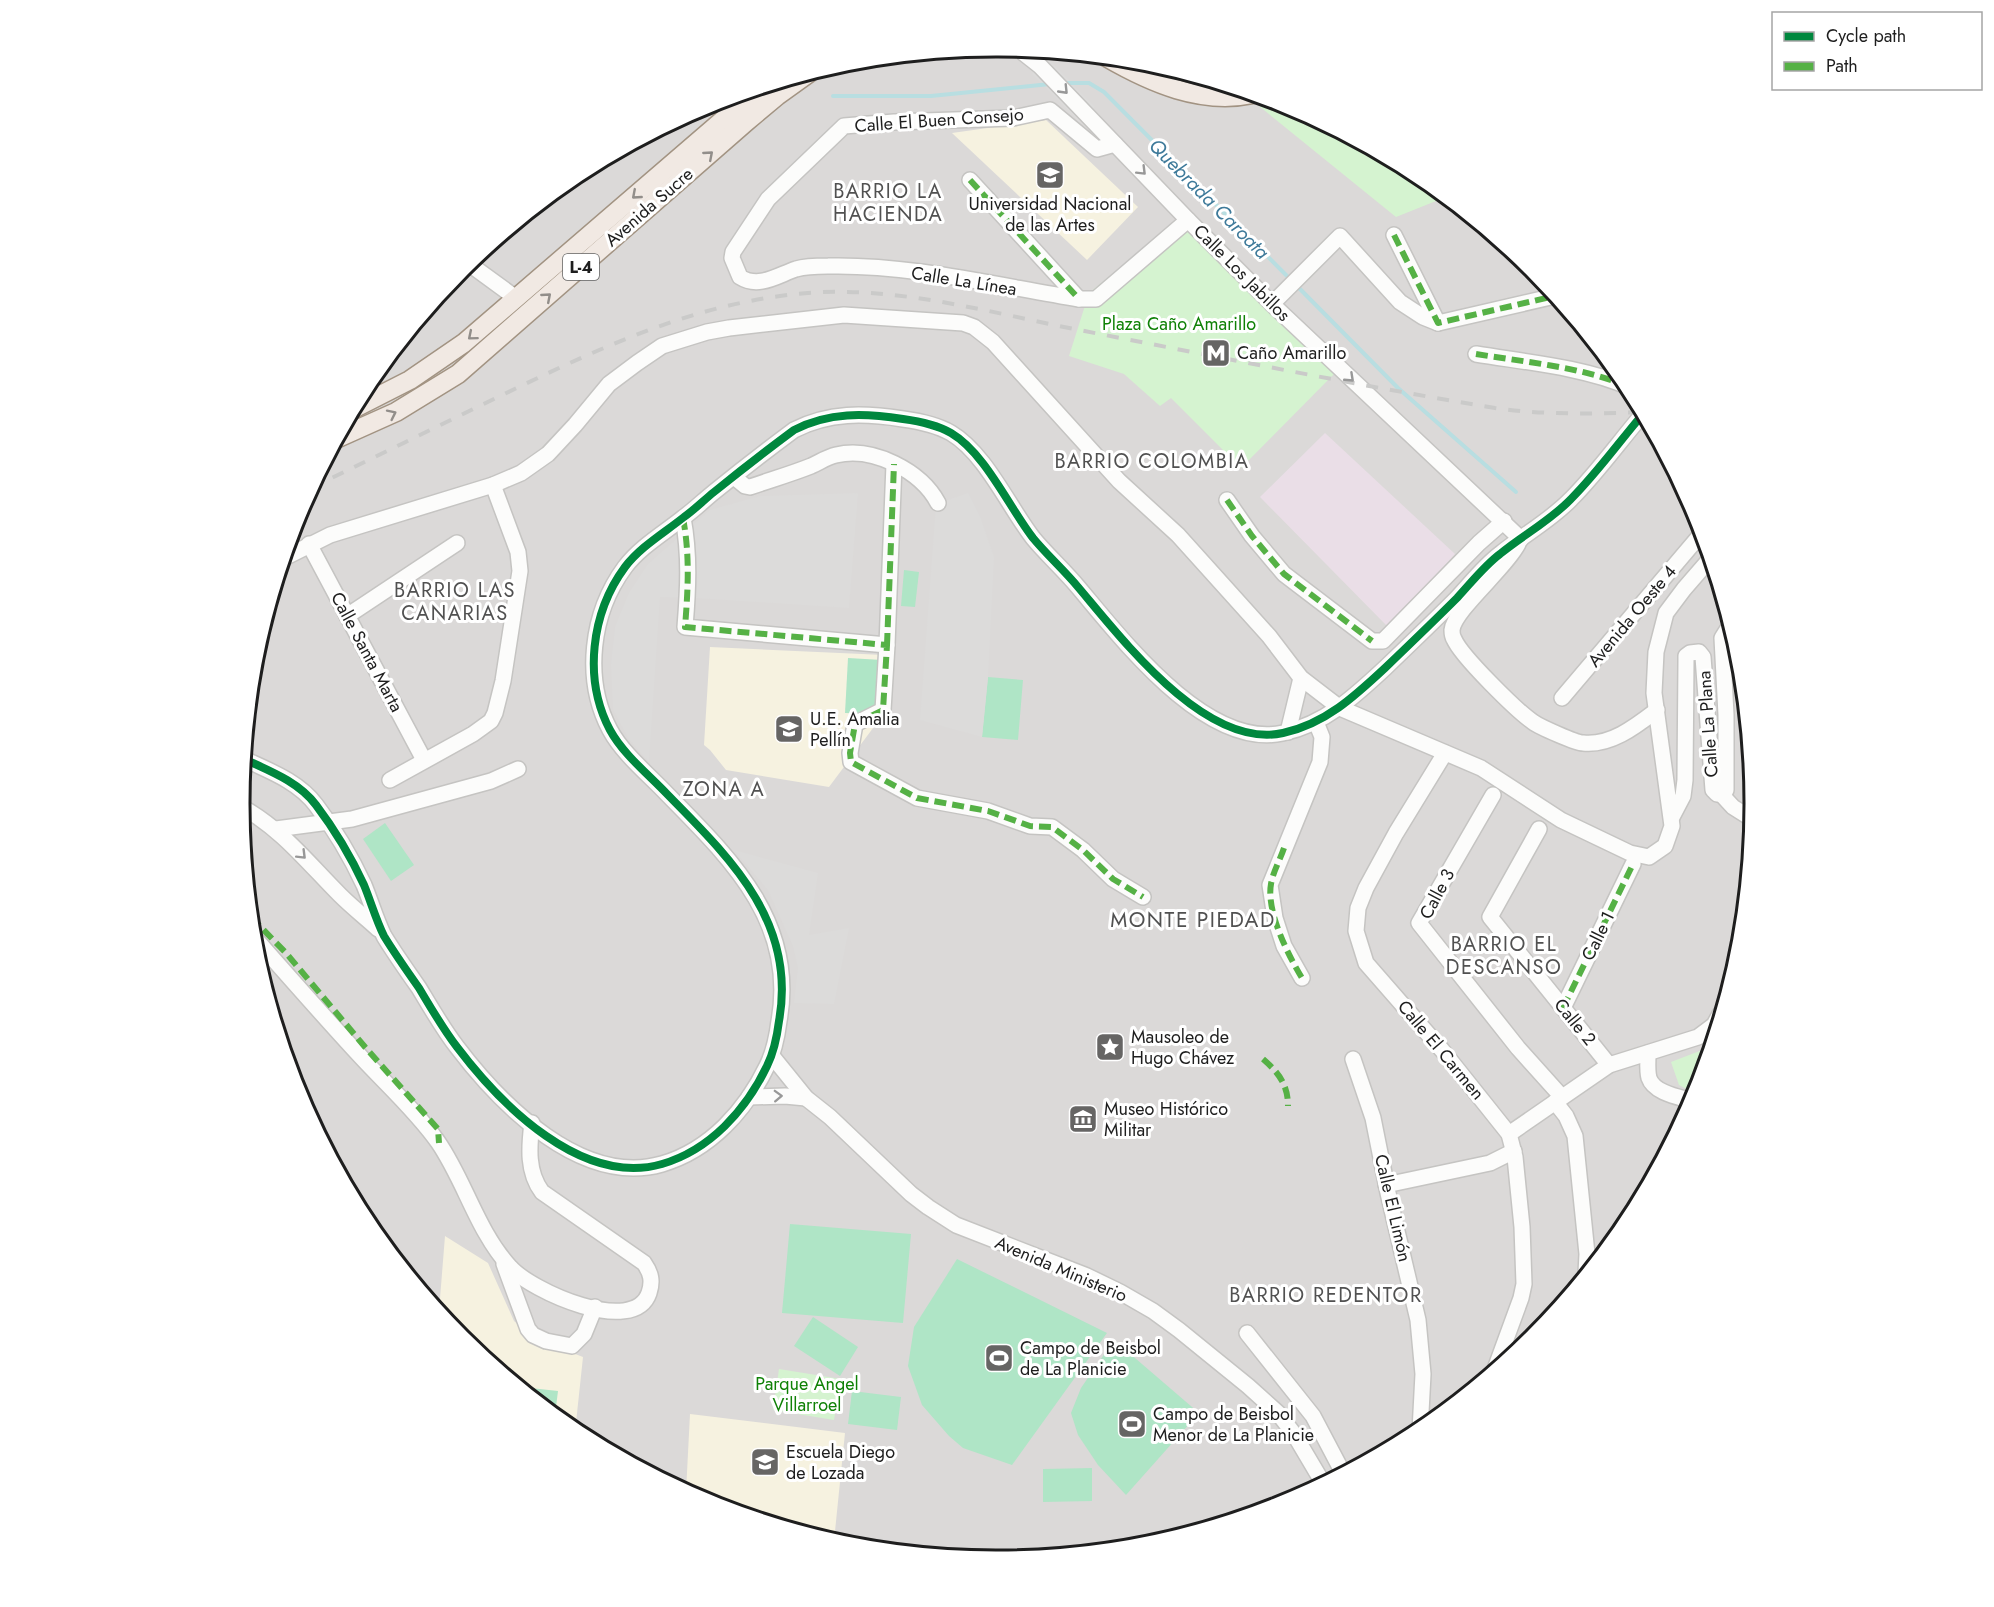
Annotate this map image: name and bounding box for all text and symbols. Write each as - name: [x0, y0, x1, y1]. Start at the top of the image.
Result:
- legend: [1772, 12, 1982, 90]
- text: Cycle path: [1826, 23, 1906, 49]
- text: Path: [1826, 53, 1858, 79]
- one-way arrow: [1057, 83, 1068, 93]
- street label: Calle El Buen Consejo: [854, 101, 1025, 139]
- water label: Quebrada Caroata: [1142, 132, 1276, 266]
- one-way arrow: [702, 151, 713, 162]
- school or university icon: Universidad Nacional de las Artes: [1034, 159, 1066, 191]
- street label: Avenida Sucre: [599, 161, 699, 253]
- one-way arrow: [1135, 164, 1146, 175]
- district label: BARRIO LA HACIENDA: [833, 177, 943, 229]
- one-way arrow: [632, 188, 643, 199]
- place label: Universidad Nacional de las Artes: [969, 191, 1131, 238]
- street label: Calle Los Jabillos: [1188, 219, 1296, 327]
- road number: L-4: [563, 254, 599, 280]
- street label: Calle La Línea: [909, 260, 1019, 302]
- one-way arrow: [540, 293, 551, 304]
- park label: Plaza Caño Amarillo: [1102, 311, 1256, 337]
- one-way arrow: [468, 329, 479, 340]
- metro station icon: Caño Amarillo: [1200, 337, 1232, 369]
- place label: Caño Amarillo: [1237, 340, 1346, 366]
- one-way arrow: [1343, 370, 1354, 381]
- one-way arrow: [385, 410, 396, 421]
- district label: BARRIO COLOMBIA: [1055, 447, 1249, 476]
- street label: Avenida Oeste 4: [1581, 559, 1683, 673]
- district label: BARRIO LAS CANARIAS: [394, 576, 516, 628]
- street label: Calle Santa Marta: [324, 587, 410, 717]
- street label: Calle La Plana: [1691, 670, 1725, 778]
- place label: U.E. Amalia Pellín: [810, 706, 899, 753]
- school or university icon: U.E. Amalia Pellín: [773, 713, 805, 745]
- district label: ZONA A: [683, 775, 765, 804]
- one-way arrow: [296, 848, 306, 859]
- street label: Calle 3: [1413, 864, 1461, 924]
- district label: MONTE PIEDAD: [1110, 905, 1276, 935]
- street label: Calle 1: [1575, 907, 1621, 965]
- district label: BARRIO EL DESCANSO: [1446, 930, 1562, 982]
- street label: Calle 2: [1548, 993, 1602, 1051]
- street label: Calle El Carmen: [1391, 994, 1491, 1106]
- place label: Mausoleo de Hugo Chávez: [1131, 1024, 1235, 1071]
- place icon: Mausoleo de Hugo Chávez: [1094, 1031, 1126, 1063]
- one-way arrow: [773, 1090, 782, 1103]
- place label: Museo Histórico Militar: [1104, 1096, 1228, 1143]
- museum icon: Museo Histórico Militar: [1067, 1103, 1099, 1135]
- street label: Calle El Limón: [1368, 1152, 1418, 1264]
- street label: Avenida Ministerio: [991, 1229, 1131, 1309]
- district label: BARRIO REDENTOR: [1229, 1281, 1423, 1310]
- place label: Campo de Beisbol de La Planicie: [1020, 1335, 1161, 1382]
- sports icon: Campo de Beisbol de La Planicie: [983, 1342, 1015, 1374]
- park label: Parque Angel Villarroel: [755, 1371, 859, 1418]
- place label: Campo de Beisbol Menor de La Planicie: [1153, 1401, 1314, 1448]
- sports icon: Campo de Beisbol Menor de La Planicie: [1116, 1408, 1148, 1440]
- place label: Escuela Diego de Lozada: [786, 1439, 895, 1486]
- school or university icon: Escuela Diego de Lozada: [749, 1446, 781, 1478]

